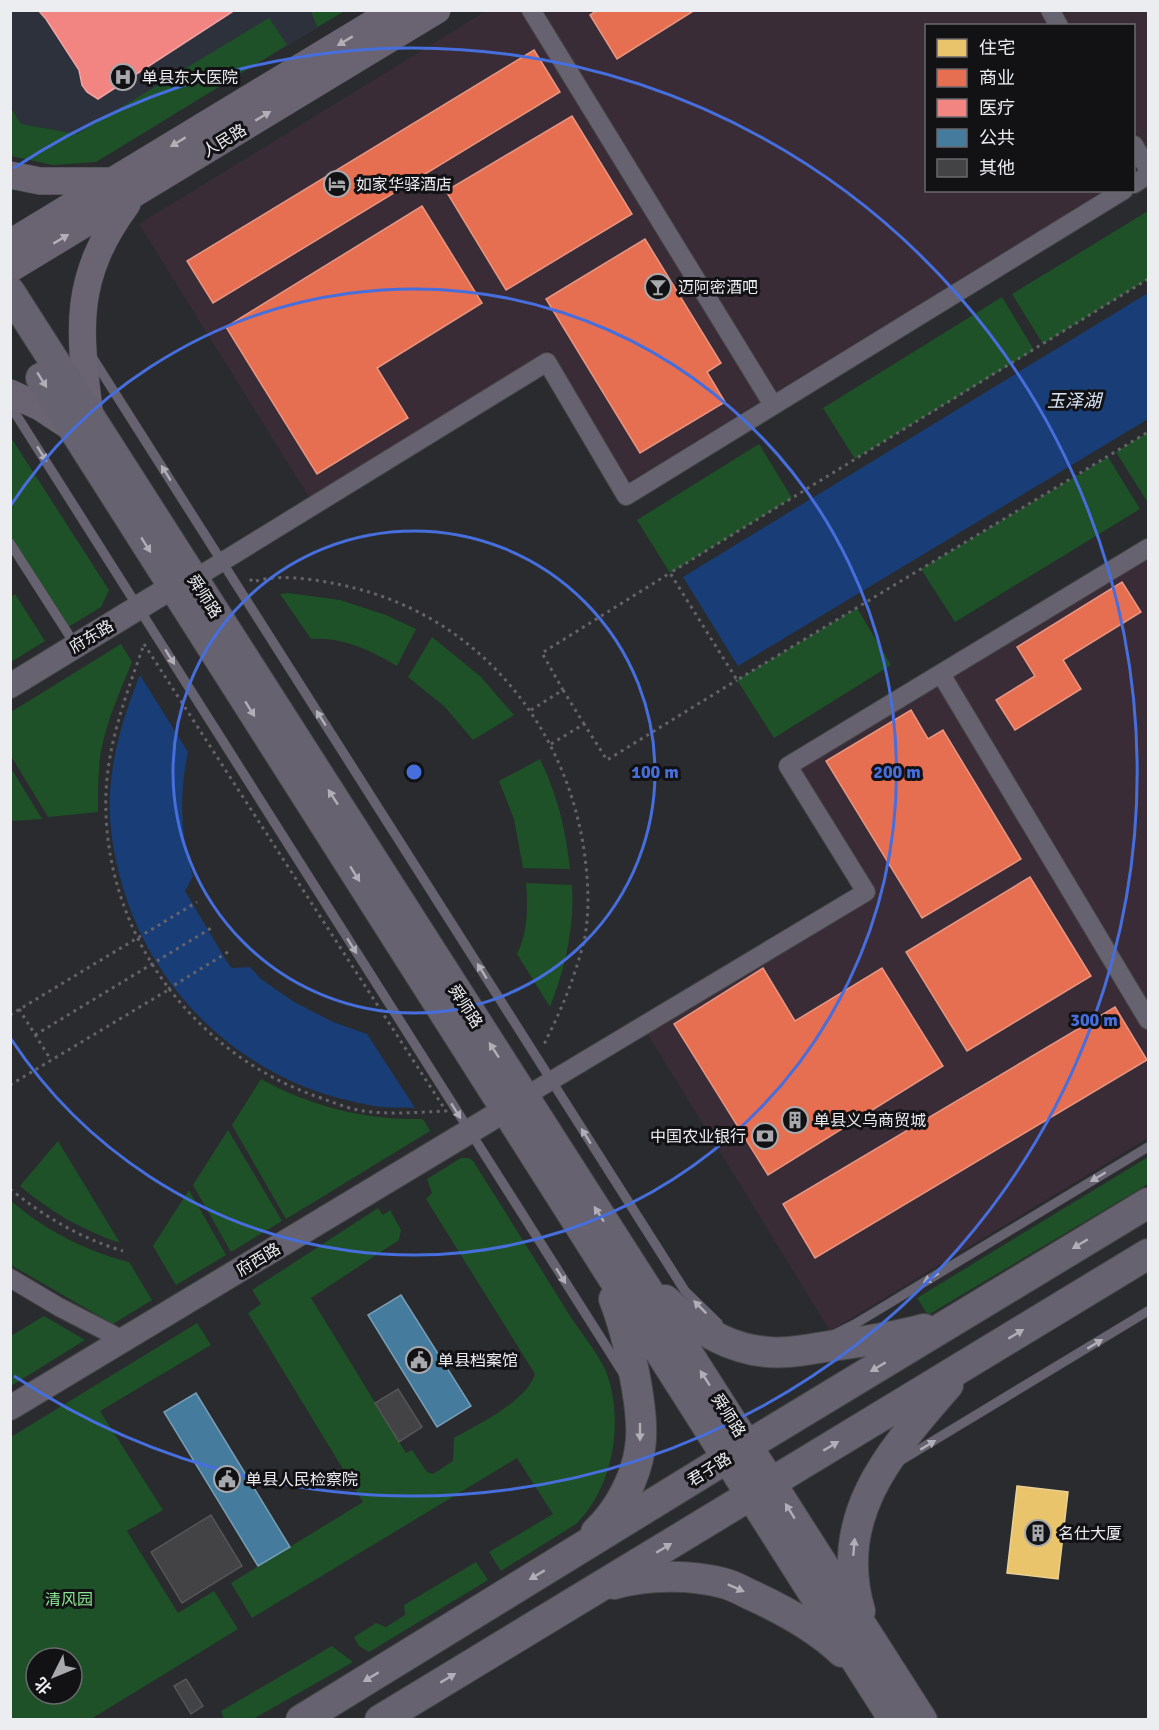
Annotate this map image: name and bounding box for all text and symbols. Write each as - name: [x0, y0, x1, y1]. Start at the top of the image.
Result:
- legend: [925, 24, 1135, 192]
- one-way arrow: [337, 35, 353, 46]
- text: 住宅: [979, 37, 1015, 59]
- hospital icon: 单县东大医院: [108, 62, 138, 92]
- text: 商业: [979, 67, 1015, 89]
- place label: 单县东大医院: [142, 68, 238, 88]
- text: 医疗: [979, 97, 1015, 119]
- one-way arrow: [255, 111, 271, 122]
- street label: 人民路: [199, 120, 250, 162]
- text: 公共: [979, 127, 1015, 149]
- one-way arrow: [170, 137, 186, 148]
- text: 其他: [979, 157, 1015, 179]
- hotel icon: 如家华驿酒店: [322, 169, 352, 199]
- place label: 如家华驿酒店: [356, 175, 452, 195]
- one-way arrow: [53, 234, 69, 245]
- bar icon: 迈阿密酒吧: [643, 272, 673, 302]
- place label: 迈阿密酒吧: [678, 278, 758, 298]
- one-way arrow: [36, 371, 47, 388]
- water label: 玉泽湖: [1047, 390, 1104, 412]
- one-way arrow: [36, 446, 47, 462]
- one-way arrow: [160, 465, 171, 481]
- one-way arrow: [140, 536, 151, 553]
- street label: 舜师路: [183, 571, 226, 622]
- street label: 府东路: [66, 616, 117, 658]
- one-way arrow: [165, 649, 176, 665]
- one-way arrow: [245, 701, 256, 717]
- one-way arrow: [316, 710, 327, 726]
- text: 100 m: [631, 761, 679, 783]
- text: 200 m: [873, 761, 921, 783]
- centre of rings: [404, 762, 424, 782]
- one-way arrow: [328, 789, 339, 805]
- one-way arrow: [349, 866, 360, 882]
- one-way arrow: [347, 938, 358, 954]
- one-way arrow: [476, 963, 487, 979]
- street label: 舜师路: [444, 981, 487, 1032]
- text: 300 m: [1070, 1009, 1118, 1031]
- one-way arrow: [489, 1042, 500, 1058]
- one-way arrow: [450, 1103, 461, 1119]
- building icon: 单县义乌商贸城: [780, 1105, 810, 1135]
- place label: 单县义乌商贸城: [814, 1111, 926, 1131]
- bank icon: 中国农业银行: [750, 1121, 780, 1151]
- place label: 中国农业银行: [650, 1127, 746, 1147]
- one-way arrow: [581, 1128, 592, 1144]
- one-way arrow: [1090, 1172, 1106, 1183]
- one-way arrow: [594, 1206, 605, 1222]
- street label: 府西路: [233, 1239, 284, 1281]
- one-way arrow: [1071, 1239, 1088, 1249]
- one-way arrow: [555, 1268, 566, 1284]
- one-way arrow: [922, 1273, 939, 1283]
- one-way arrow: [693, 1299, 707, 1314]
- one-way arrow: [1008, 1329, 1024, 1340]
- one-way arrow: [1087, 1338, 1103, 1349]
- public building icon: 单县档案馆: [404, 1345, 434, 1375]
- place label: 单县档案馆: [438, 1351, 518, 1371]
- one-way arrow: [870, 1361, 886, 1372]
- one-way arrow: [700, 1370, 711, 1386]
- street label: 舜师路: [707, 1390, 750, 1441]
- one-way arrow: [635, 1423, 645, 1442]
- one-way arrow: [920, 1439, 936, 1450]
- one-way arrow: [823, 1441, 839, 1452]
- street label: 君子路: [684, 1449, 735, 1491]
- public building icon: 单县人民检察院: [212, 1464, 242, 1494]
- place label: 单县人民检察院: [246, 1470, 358, 1490]
- one-way arrow: [784, 1502, 795, 1519]
- building icon: 名仕大厦: [1023, 1518, 1053, 1548]
- place label: 名仕大厦: [1058, 1524, 1122, 1544]
- one-way arrow: [849, 1537, 859, 1556]
- one-way arrow: [656, 1542, 672, 1553]
- one-way arrow: [529, 1570, 545, 1581]
- one-way arrow: [727, 1584, 745, 1594]
- park label: 清风园: [45, 1590, 93, 1610]
- north arrow: [24, 1646, 84, 1706]
- one-way arrow: [363, 1671, 379, 1682]
- text: 北: [31, 1673, 57, 1698]
- one-way arrow: [440, 1673, 456, 1684]

